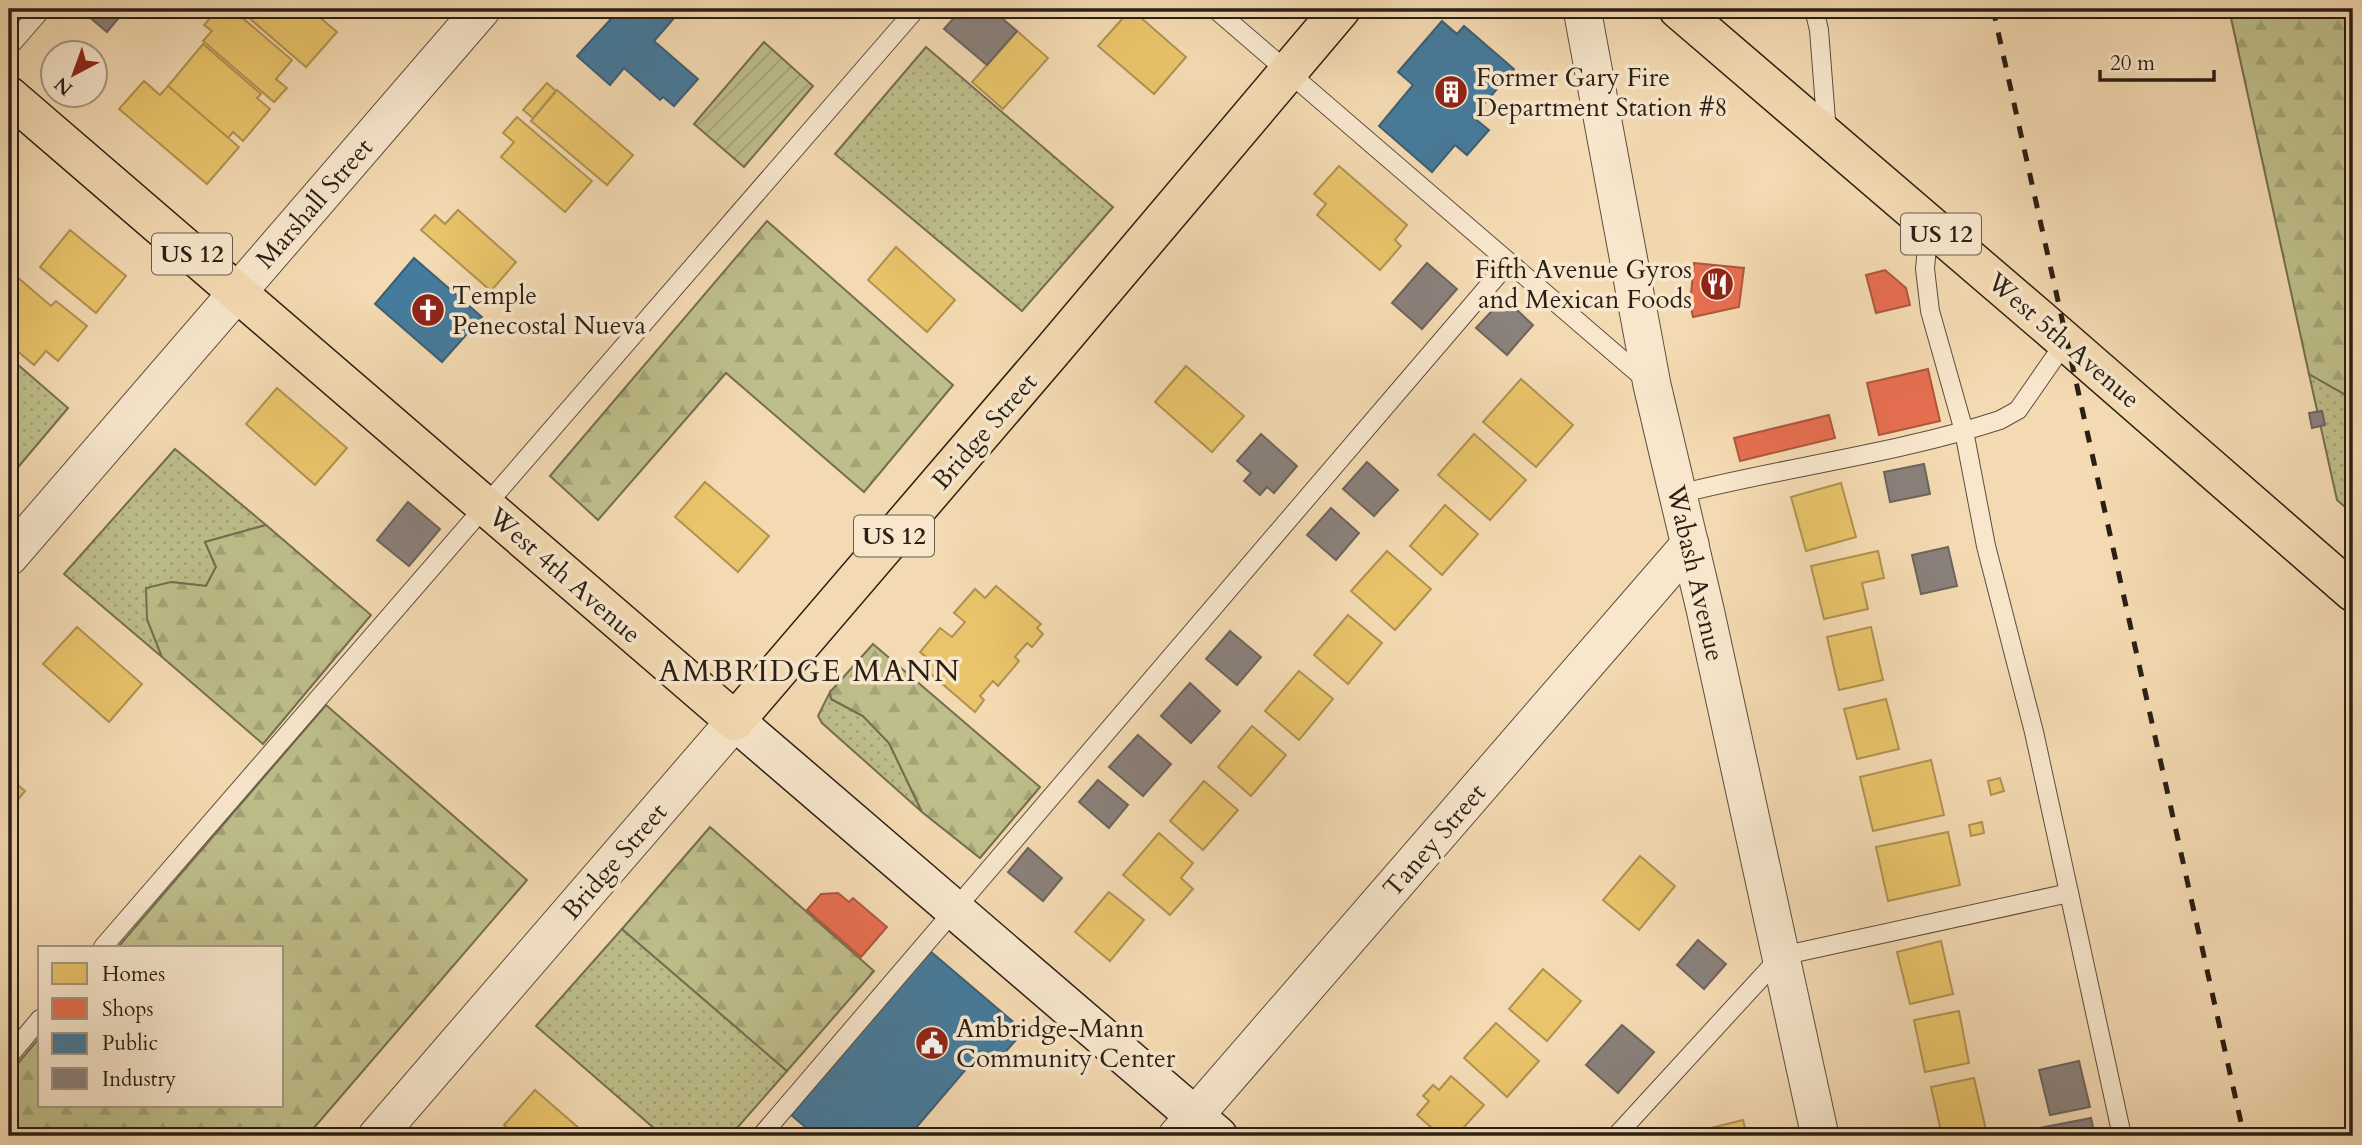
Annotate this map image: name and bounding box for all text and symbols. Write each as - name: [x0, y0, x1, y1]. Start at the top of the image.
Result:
- north arrow: [38, 38, 108, 108]
- scale bar: [2100, 38, 2213, 82]
- text: 20 m: [2110, 49, 2155, 78]
- place label: Former Gary Fire Department Station #8: [1476, 60, 1728, 125]
- text: N: [48, 71, 78, 101]
- building icon: Former Gary Fire Department Station #8: [1432, 73, 1470, 111]
- street label: Marshall Street: [248, 131, 381, 276]
- road number: US 12: [1901, 214, 1981, 255]
- road number: US 12: [152, 233, 232, 274]
- place label: Fifth Avenue Gyros and Mexican Foods: [1475, 252, 1692, 317]
- street label: West 5th Avenue: [1979, 264, 2147, 416]
- restaurant icon: Fifth Avenue Gyros and Mexican Foods: [1698, 265, 1736, 303]
- place label: Temple Penecostal Nueva: [452, 278, 646, 343]
- church icon: Temple Penecostal Nueva: [409, 291, 447, 329]
- street label: Bridge Street: [924, 365, 1045, 497]
- street label: Wabash Avenue: [1658, 481, 1733, 664]
- street label: West 4th Avenue: [480, 499, 648, 651]
- road number: US 12: [854, 516, 934, 556]
- district label: AMBRIDGE MANN: [659, 651, 961, 692]
- street label: Taney Street: [1375, 776, 1494, 905]
- street label: Bridge Street: [554, 795, 675, 927]
- legend: [38, 946, 284, 1106]
- text: Homes: [102, 960, 165, 989]
- text: Shops: [102, 995, 154, 1024]
- place label: Ambridge-Mann Community Center: [956, 1011, 1176, 1076]
- public building icon: Ambridge-Mann Community Center: [913, 1024, 951, 1062]
- text: Public: [102, 1029, 158, 1058]
- text: Industry: [102, 1065, 176, 1094]

